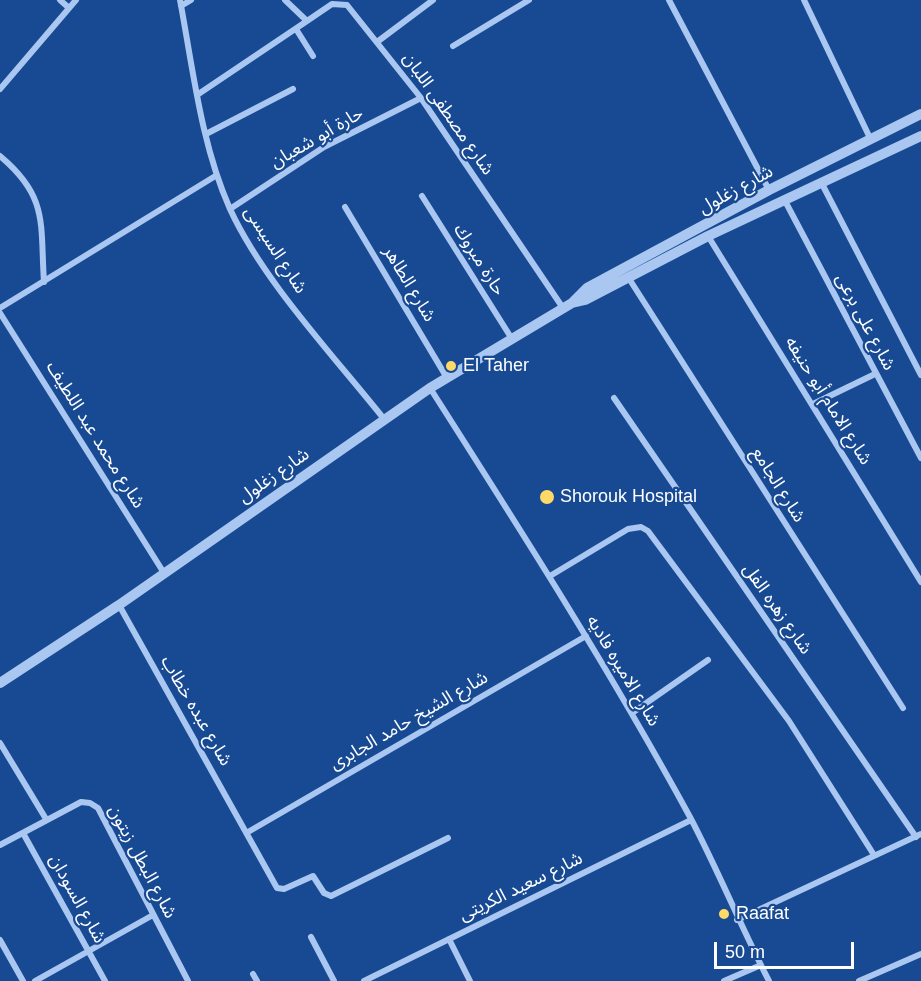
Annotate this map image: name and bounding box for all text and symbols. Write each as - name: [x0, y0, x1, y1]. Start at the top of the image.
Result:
- street label: شارع مصطفى اللبان: [398, 49, 498, 179]
- street label: حارة أبو شعبان: [267, 103, 367, 173]
- street label: شارع زغلول: [695, 161, 777, 219]
- street label: شارع السيسى: [239, 202, 311, 298]
- street label: حارة مبروك: [448, 220, 510, 300]
- street label: شارع الطاهر: [378, 242, 440, 326]
- street label: شارع على برعى: [830, 270, 900, 374]
- street label: شارع الامام أبو حنيفه: [780, 333, 876, 469]
- place label: El Taher: [463, 355, 529, 377]
- street label: شارع محمد عبد اللطيف: [41, 357, 149, 513]
- marker: El Taher: [444, 359, 458, 373]
- street label: شارع الجامع: [746, 443, 810, 527]
- street label: شارع زغلول: [234, 444, 314, 508]
- place label: Shorouk Hospital: [560, 486, 697, 508]
- marker: Shorouk Hospital: [538, 488, 556, 506]
- street label: شارع زهره الفل: [738, 559, 816, 659]
- street label: شارع الاميره فاديه: [581, 612, 665, 730]
- street label: شارع عبده خطاب: [156, 652, 236, 770]
- street label: شارع الشيخ حامد الجابرى: [326, 667, 492, 775]
- street label: شارع البطل زيتون: [103, 802, 181, 922]
- street label: شارع سعيد الكريتى: [456, 848, 586, 926]
- street label: شارع السودان: [44, 851, 110, 947]
- place label: Raafat: [736, 903, 789, 925]
- marker: Raafat: [717, 907, 731, 921]
- scale bar: [717, 930, 856, 968]
- text: 50 m: [725, 942, 765, 962]

